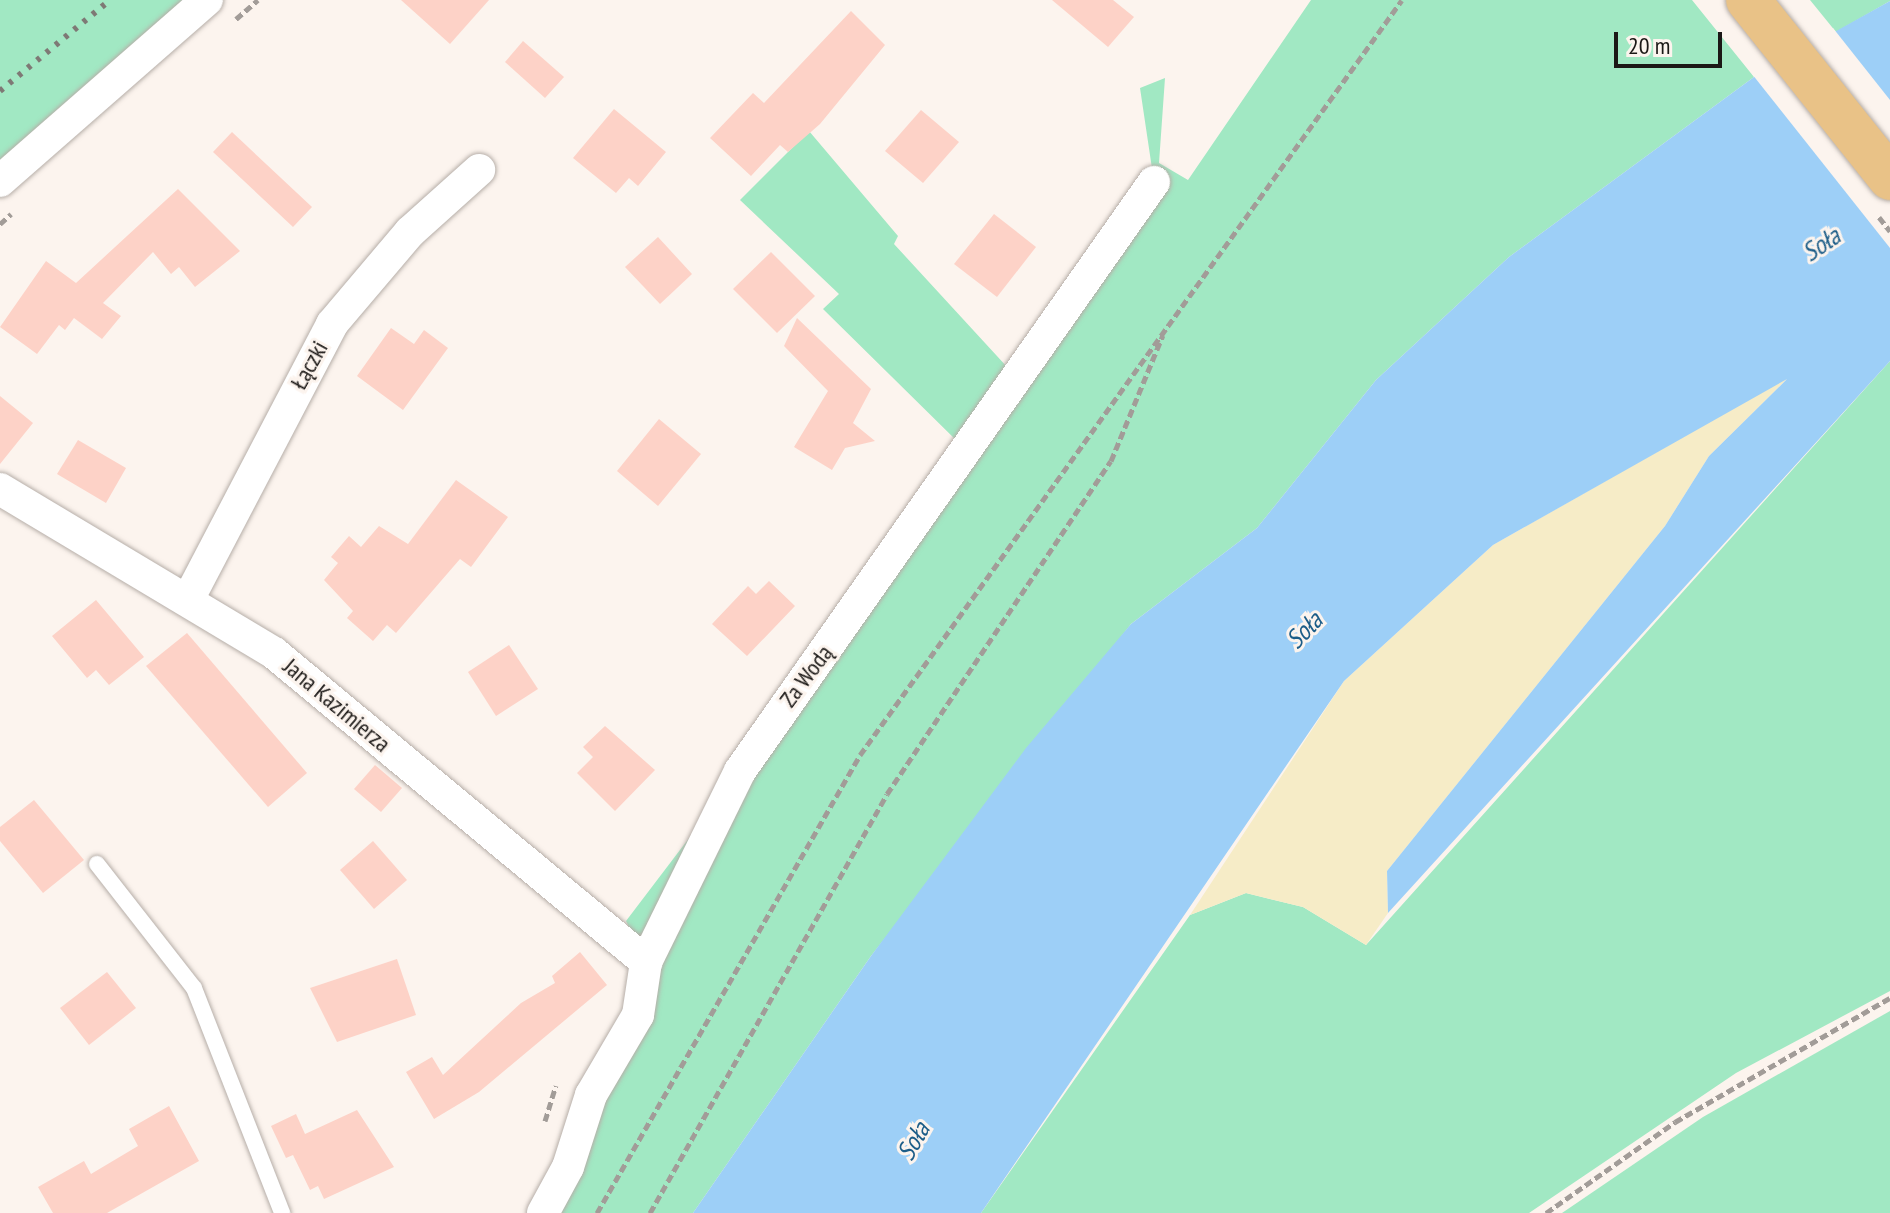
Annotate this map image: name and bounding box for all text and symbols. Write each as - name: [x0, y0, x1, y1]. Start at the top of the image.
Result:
- scale bar: [1618, 16, 1726, 66]
- text: 20 m: [1628, 30, 1670, 61]
- water label: Soła: [1796, 220, 1846, 268]
- street label: Łączki: [284, 336, 334, 394]
- water label: Soła: [1279, 605, 1329, 655]
- street label: Za Wodą: [773, 639, 839, 713]
- street label: Jana Kazimierza: [278, 652, 396, 758]
- water label: Soła: [890, 1116, 936, 1166]

